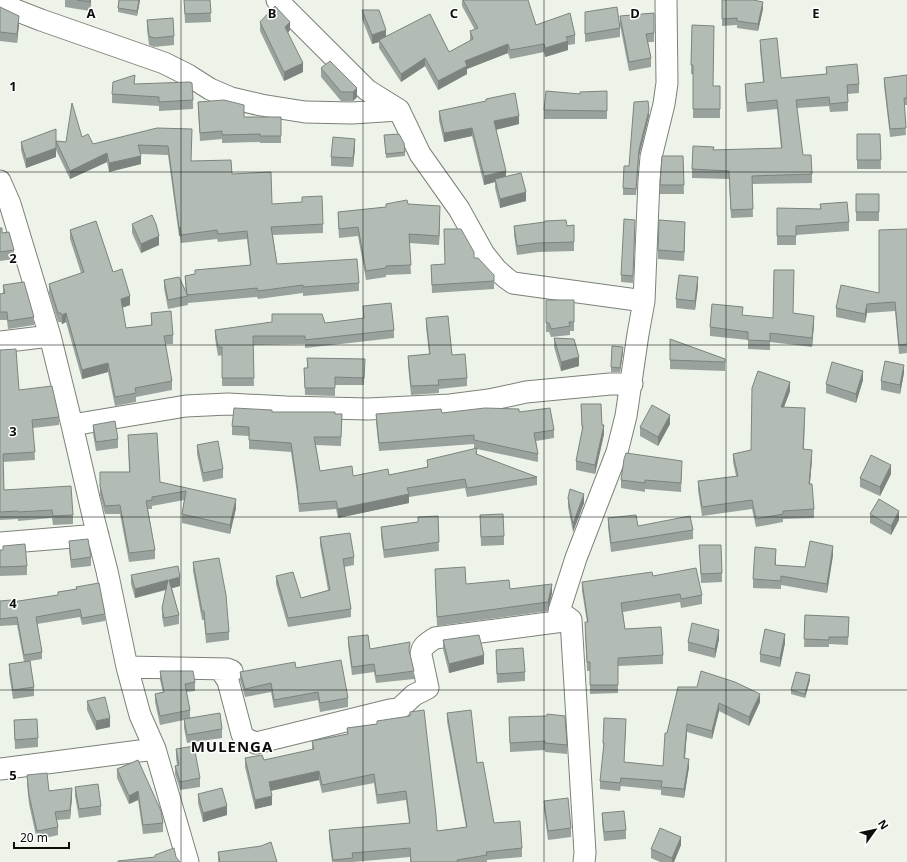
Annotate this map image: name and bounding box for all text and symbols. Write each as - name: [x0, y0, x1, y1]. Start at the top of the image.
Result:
- text: A: [87, 4, 96, 22]
- text: B: [268, 4, 276, 22]
- text: C: [450, 4, 458, 22]
- text: D: [630, 4, 640, 22]
- text: E: [812, 4, 820, 22]
- text: 1: [9, 77, 17, 95]
- text: 2: [9, 249, 17, 267]
- text: 3: [9, 422, 17, 440]
- text: 4: [9, 594, 17, 612]
- district label: MULENGA: [191, 736, 273, 756]
- text: 5: [9, 766, 17, 784]
- north arrow: [855, 810, 895, 850]
- text: N: [875, 816, 893, 832]
- scale bar: [14, 824, 69, 850]
- text: 20 m: [20, 829, 48, 846]

